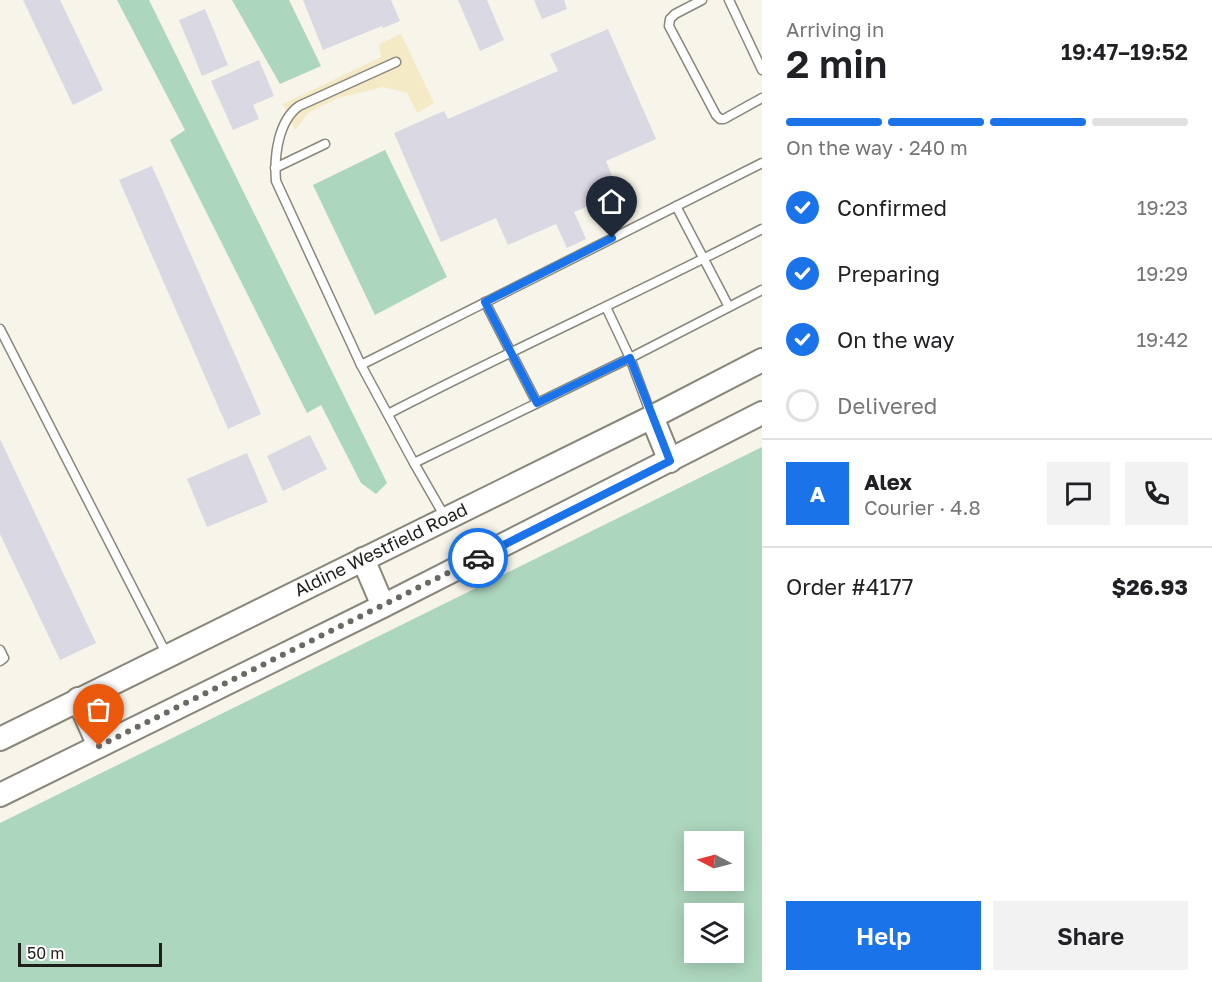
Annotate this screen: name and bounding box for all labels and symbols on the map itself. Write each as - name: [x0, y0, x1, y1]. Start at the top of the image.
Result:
- pin: [586, 176, 637, 238]
- street label: Aldine Westfield Road: [290, 498, 471, 601]
- courier: [448, 528, 508, 588]
- pin: [73, 684, 124, 746]
- north arrow: [684, 831, 744, 891]
- scale bar: [18, 940, 162, 968]

